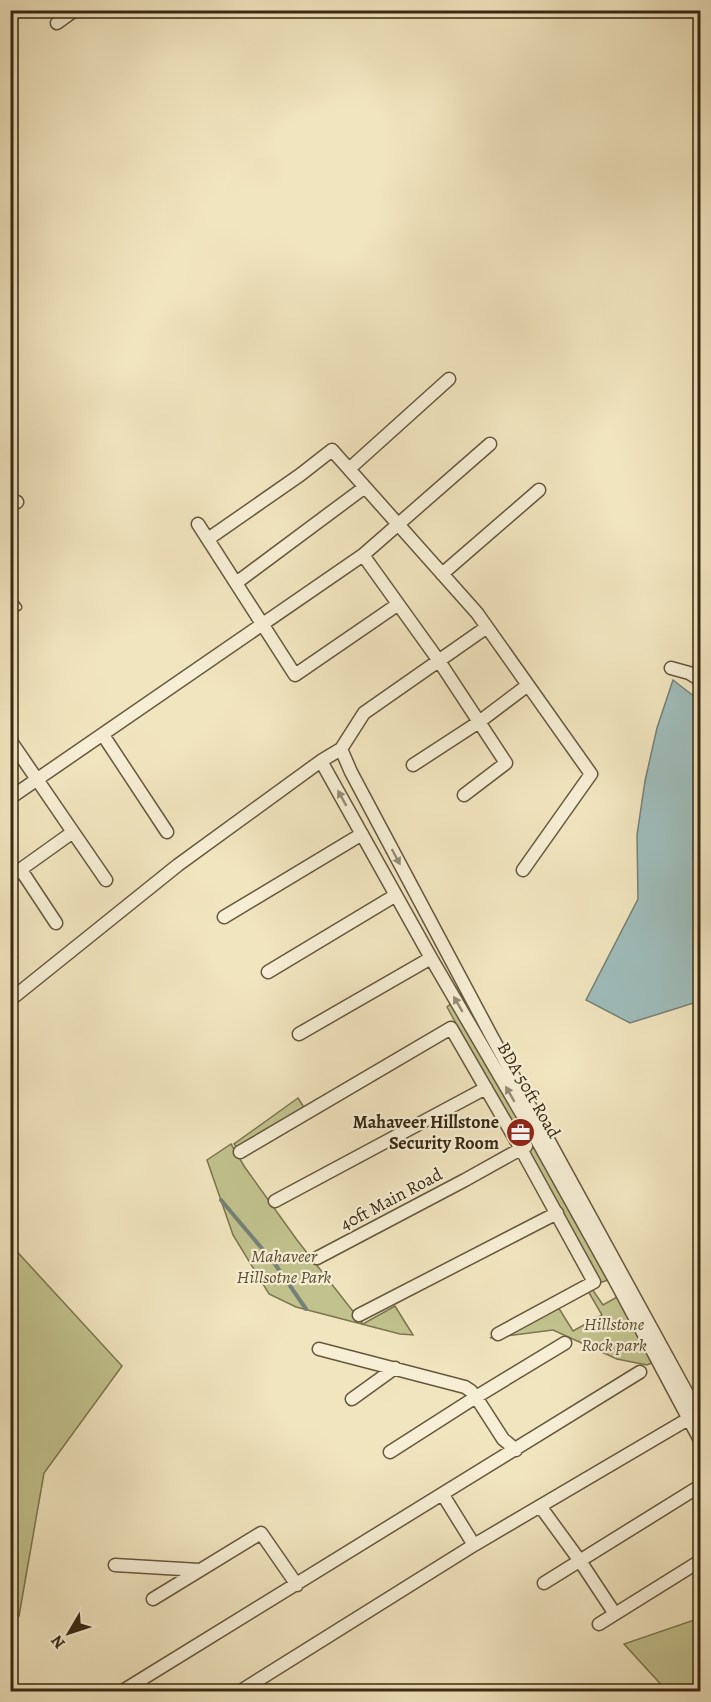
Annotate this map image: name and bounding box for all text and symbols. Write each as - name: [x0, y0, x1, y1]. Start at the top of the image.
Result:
- one-way arrow: [337, 789, 347, 806]
- one-way arrow: [391, 849, 401, 866]
- one-way arrow: [453, 995, 463, 1012]
- street label: BDA 50ft Road: [492, 1038, 566, 1143]
- one-way arrow: [505, 1086, 516, 1102]
- place label: Mahaveer Hillstone Security Room: [353, 1110, 499, 1155]
- office icon: Mahaveer Hillstone Security Room: [504, 1116, 536, 1148]
- street label: 40ft Main Road: [336, 1162, 447, 1236]
- park label: Mahaveer Hillsotne Park: [237, 1244, 331, 1289]
- park label: Hillstone Rock park: [581, 1312, 647, 1357]
- north arrow: [39, 1603, 99, 1663]
- text: N: [46, 1630, 70, 1653]

